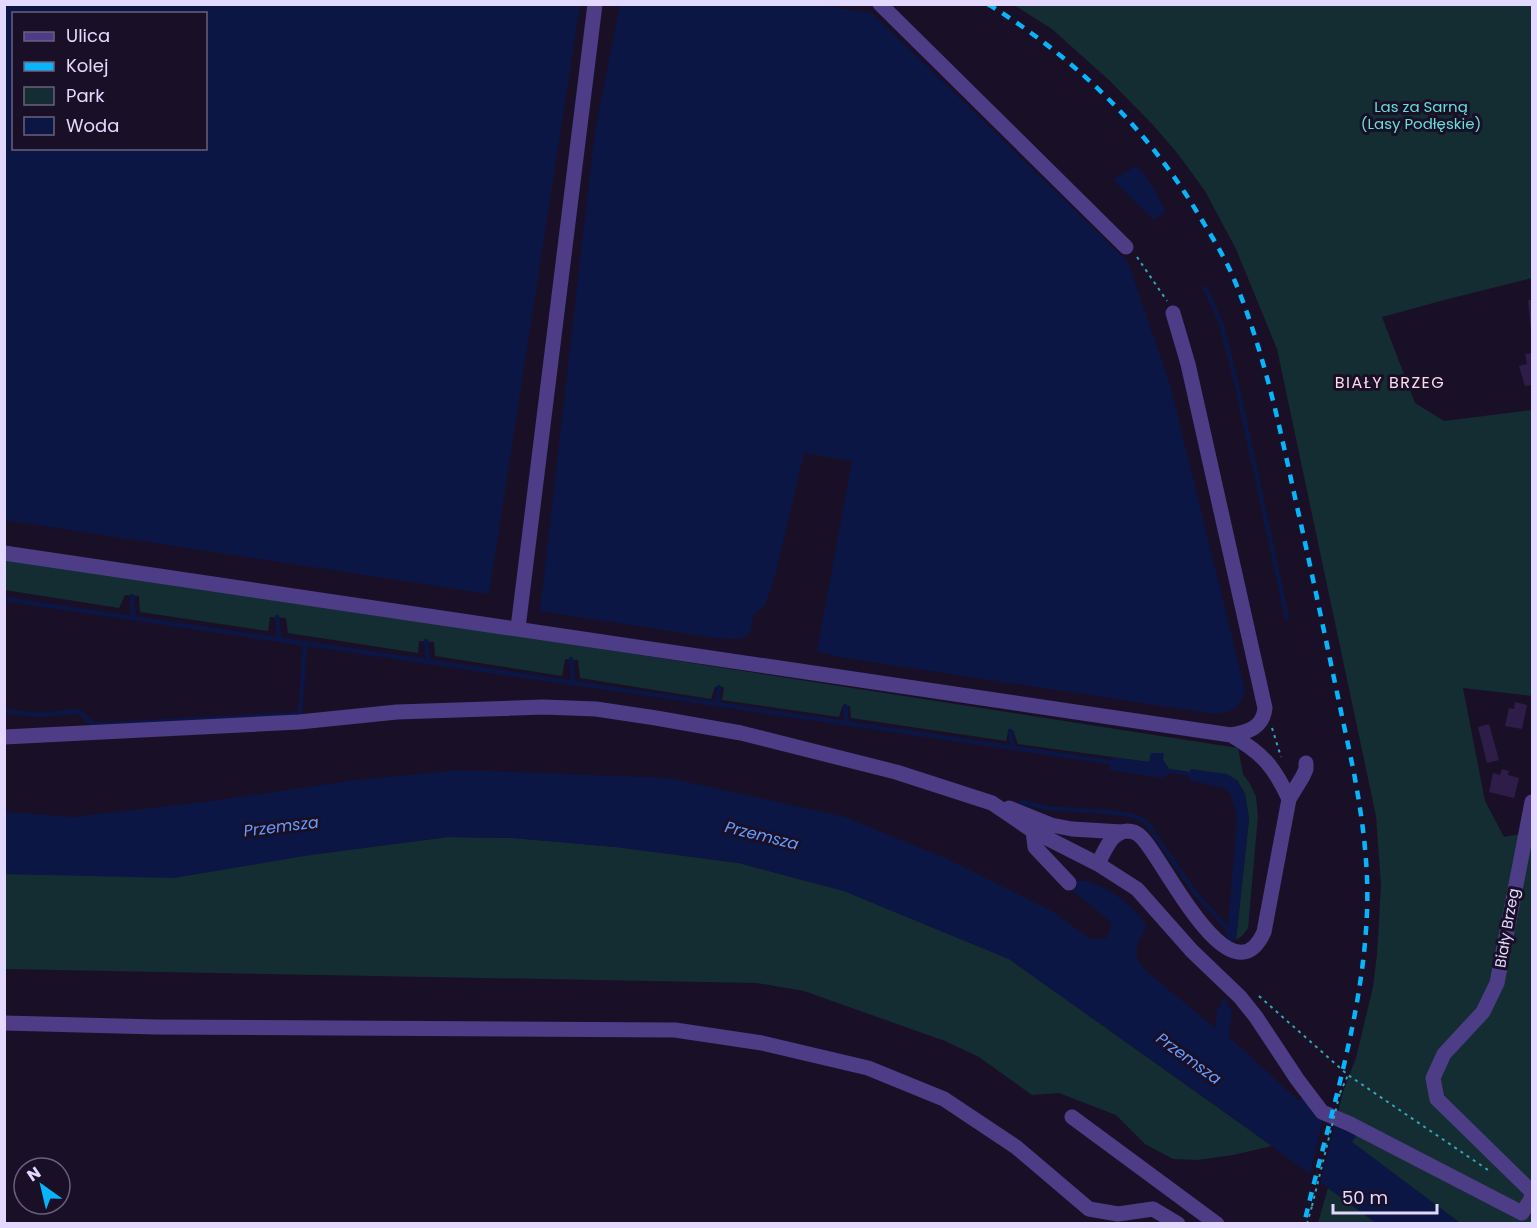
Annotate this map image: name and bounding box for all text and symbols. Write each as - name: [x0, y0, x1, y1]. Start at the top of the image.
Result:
- legend: [12, 12, 207, 150]
- text: Ulica: [66, 23, 110, 48]
- text: Kolej: [66, 53, 108, 78]
- text: Park: [66, 83, 105, 108]
- park label: Las za Sarną (Lasy Podłęskie): [1361, 96, 1481, 134]
- text: Woda: [66, 113, 119, 138]
- district label: BIAŁY BRZEG: [1335, 371, 1445, 394]
- water label: Przemsza: [242, 810, 320, 843]
- water label: Przemsza: [723, 815, 801, 856]
- street label: Biały Brzeg: [1489, 887, 1524, 969]
- water label: Przemsza: [1151, 1027, 1226, 1090]
- north arrow: [12, 1156, 72, 1216]
- text: N: [22, 1161, 45, 1187]
- scale bar: [1333, 1177, 1436, 1215]
- text: 50 m: [1342, 1185, 1388, 1210]

